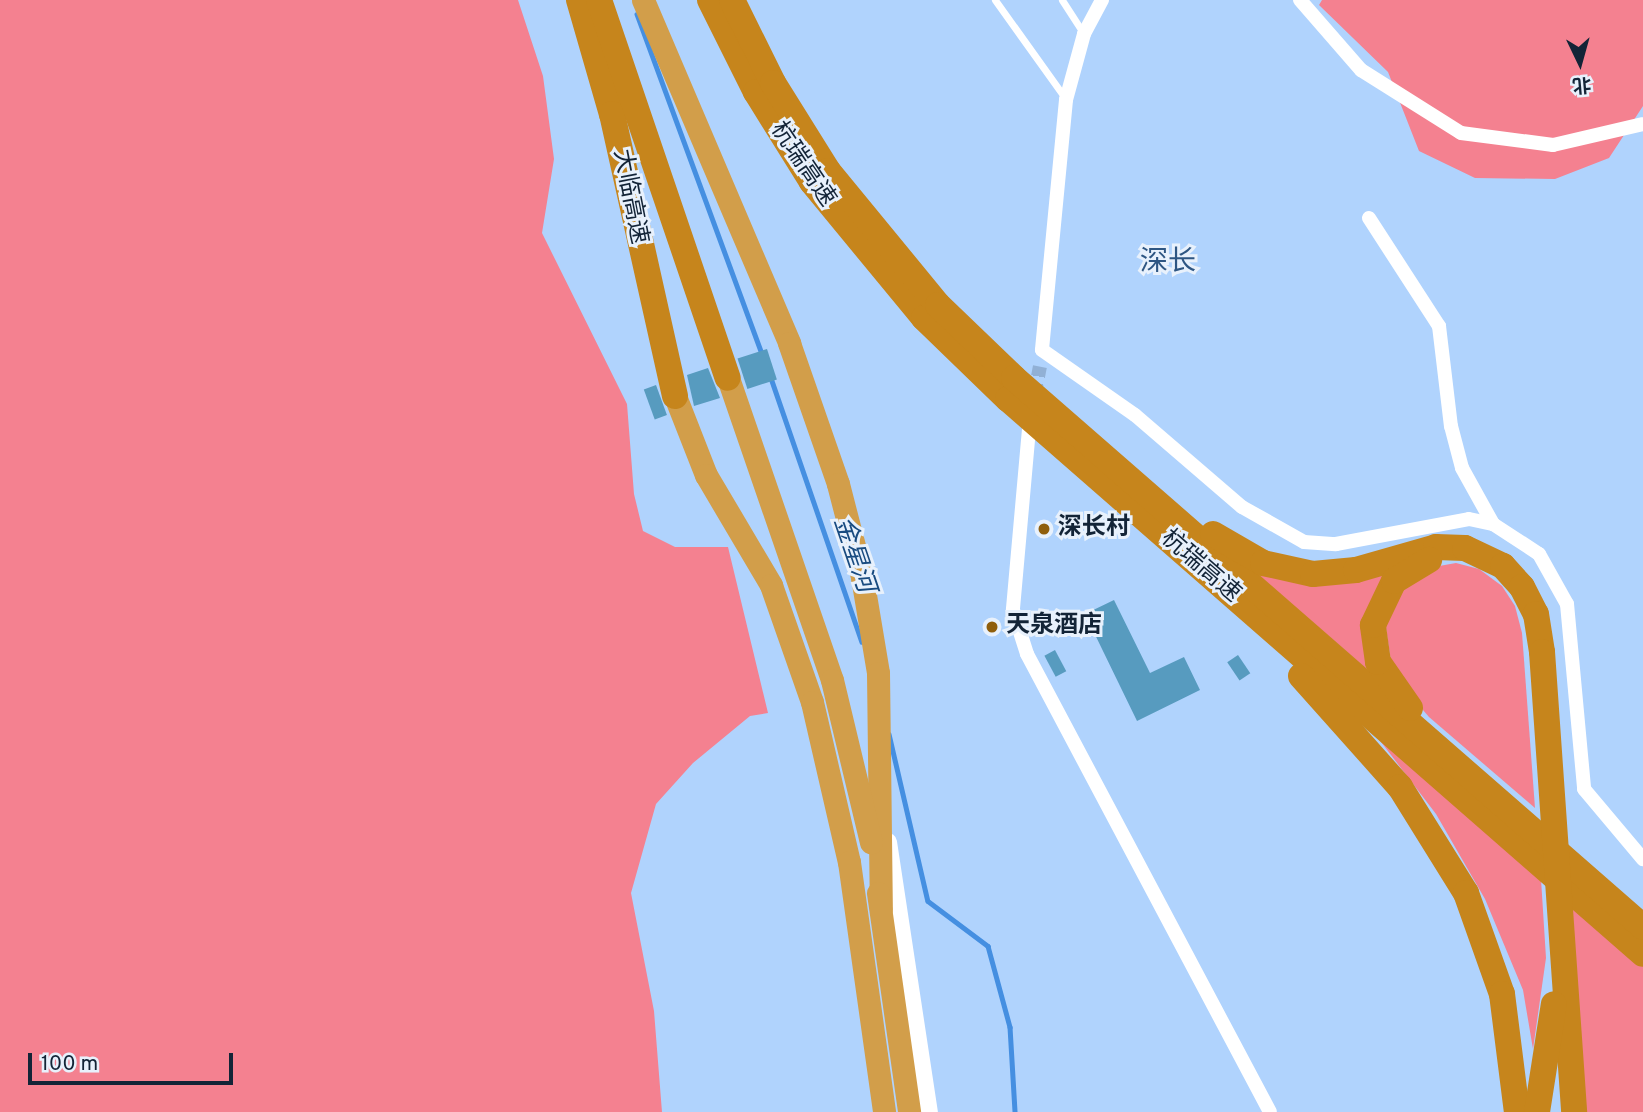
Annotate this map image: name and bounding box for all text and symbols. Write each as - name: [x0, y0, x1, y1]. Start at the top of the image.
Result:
- north arrow: [1545, 28, 1615, 98]
- text: 北: [1571, 71, 1592, 97]
- street label: 杭瑞高速: [763, 117, 841, 213]
- street label: 大临高速: [606, 147, 652, 247]
- district label: 深长: [1140, 246, 1196, 280]
- water label: 金星河: [826, 513, 880, 597]
- place label: 深长村: [1058, 515, 1130, 543]
- marker: 深长村: [1036, 521, 1052, 537]
- street label: 杭瑞高速: [1154, 525, 1246, 609]
- place label: 天泉酒店: [1006, 613, 1102, 641]
- marker: 天泉酒店: [984, 619, 1000, 635]
- scale bar: [32, 1038, 236, 1082]
- text: 100 m: [41, 1051, 98, 1078]

